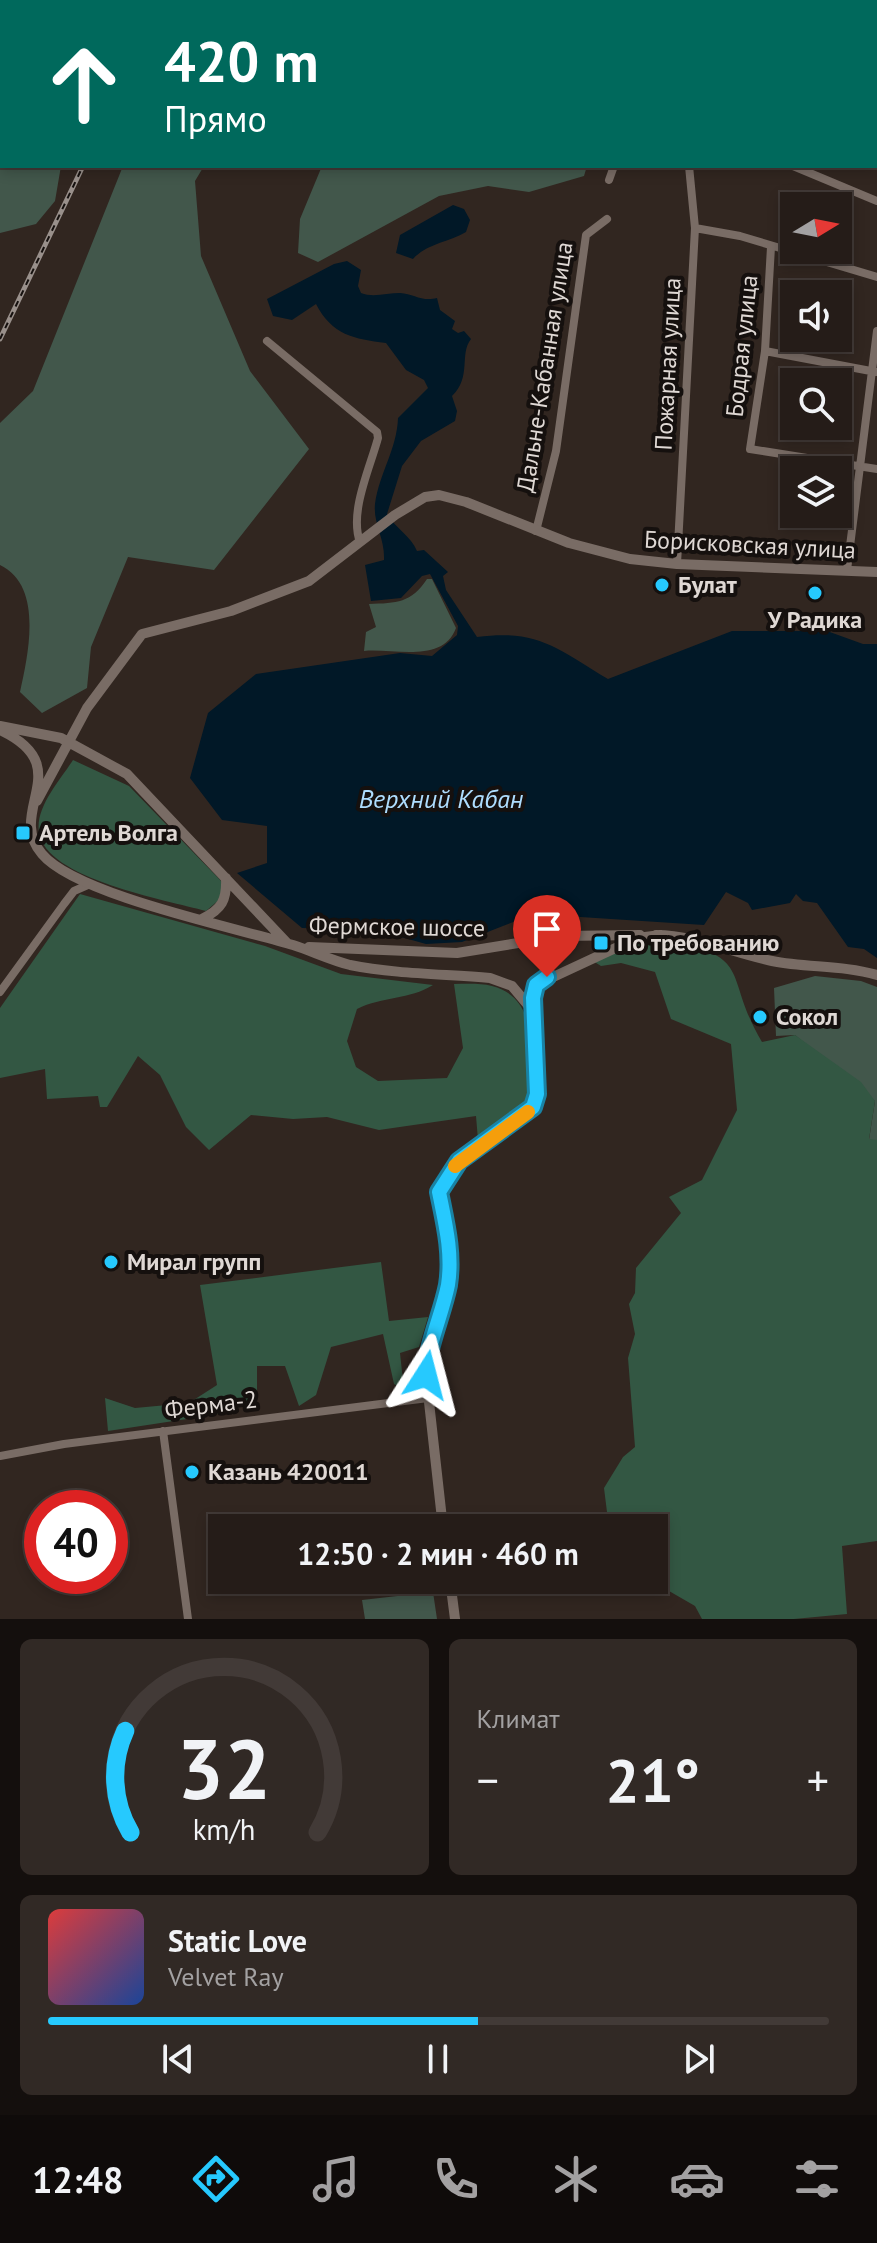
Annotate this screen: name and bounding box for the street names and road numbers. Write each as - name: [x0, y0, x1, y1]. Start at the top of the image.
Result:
- street label: Дальне-Кабанная улица: [509, 240, 580, 494]
- street label: Бодрая улица: [719, 273, 764, 419]
- street label: Пожарная улица: [647, 277, 688, 451]
- street label: Борисковская улица: [643, 523, 857, 566]
- street label: Фермское шоссе: [309, 909, 485, 944]
- street label: Ферма-2: [163, 1383, 259, 1426]

